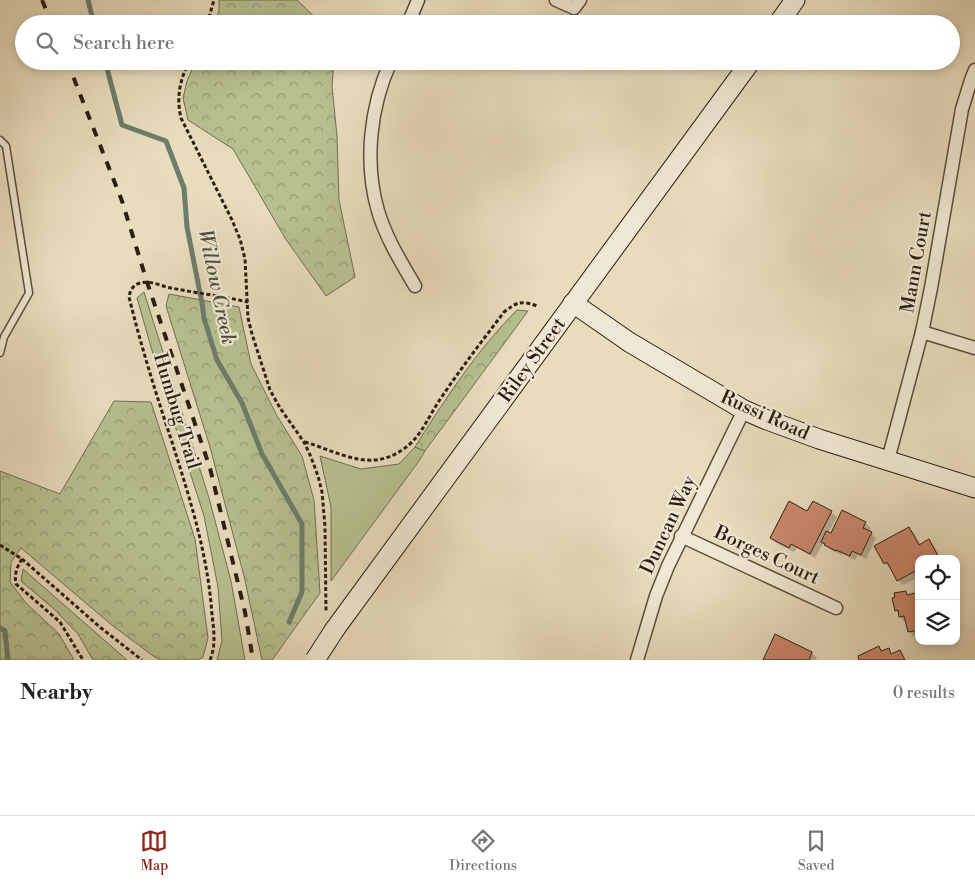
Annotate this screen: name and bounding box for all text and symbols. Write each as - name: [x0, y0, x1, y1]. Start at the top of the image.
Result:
- search box: [15, 15, 960, 70]
- icon: search: [33, 29, 61, 57]
- text: Search here: [73, 31, 174, 55]
- street label: Mann Court: [895, 209, 937, 315]
- water label: Willow Creek: [192, 227, 240, 347]
- street label: Riley Street: [493, 313, 571, 407]
- street label: Humbug Trail: [148, 350, 206, 472]
- street label: Russi Road: [717, 385, 813, 445]
- street label: Duncan Way: [635, 471, 702, 578]
- street label: Borges Court: [710, 520, 824, 590]
- map controls: [915, 555, 960, 645]
- button: locate: [915, 555, 960, 600]
- button: layers: [915, 600, 960, 645]
- text: Nearby: [20, 680, 93, 706]
- text: 0 results: [893, 683, 955, 703]
- tab: Map: [140, 827, 168, 875]
- tab: Directions: [449, 827, 517, 875]
- tab: Saved: [798, 827, 835, 875]

